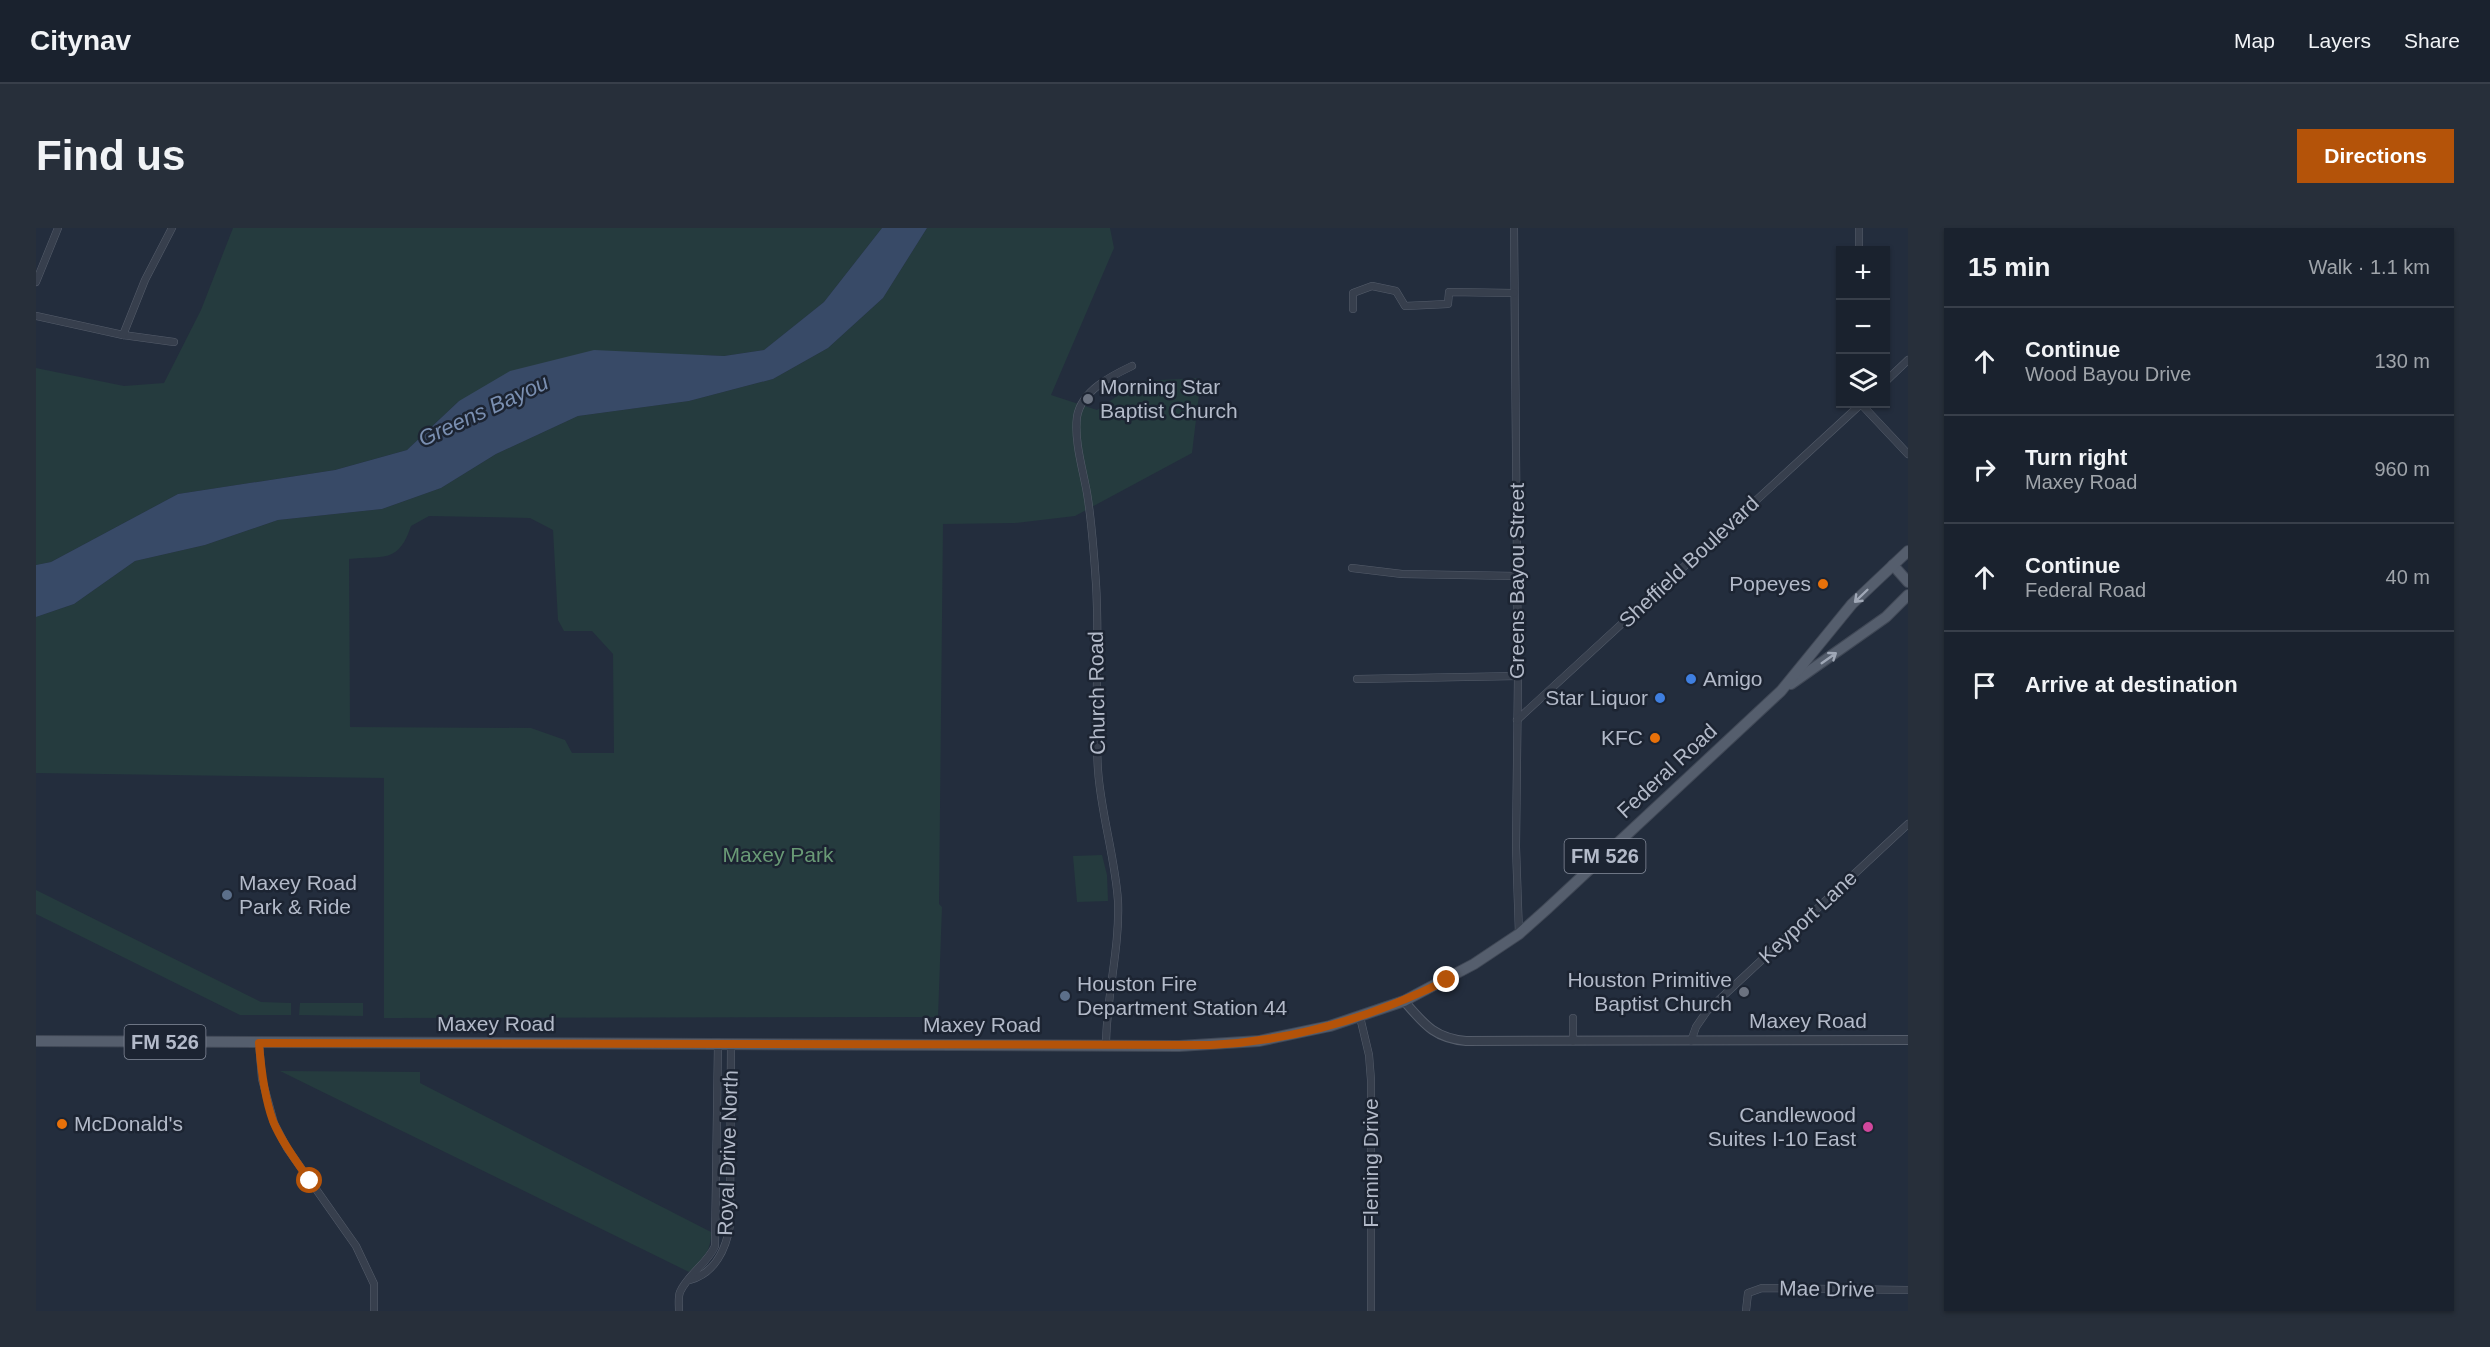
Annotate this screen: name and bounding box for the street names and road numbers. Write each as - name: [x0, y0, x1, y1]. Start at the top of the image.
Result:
- street label: Greens Bayou Street: [1505, 483, 1528, 679]
- street label: Sheffield Boulevard: [1614, 491, 1763, 632]
- street label: Church Road: [1084, 631, 1109, 755]
- street label: Federal Road: [1612, 719, 1721, 822]
- road number: FM 526: [1564, 839, 1646, 873]
- street label: Keyport Lane: [1754, 866, 1861, 968]
- street label: Maxey Road: [1749, 1009, 1867, 1032]
- street label: Maxey Road: [437, 1012, 555, 1035]
- street label: Maxey Road: [923, 1013, 1041, 1036]
- road number: FM 526: [124, 1025, 206, 1059]
- street label: Royal Drive North: [713, 1070, 742, 1236]
- street label: Fleming Drive: [1359, 1098, 1382, 1228]
- street label: Mae Drive: [1779, 1276, 1875, 1301]

